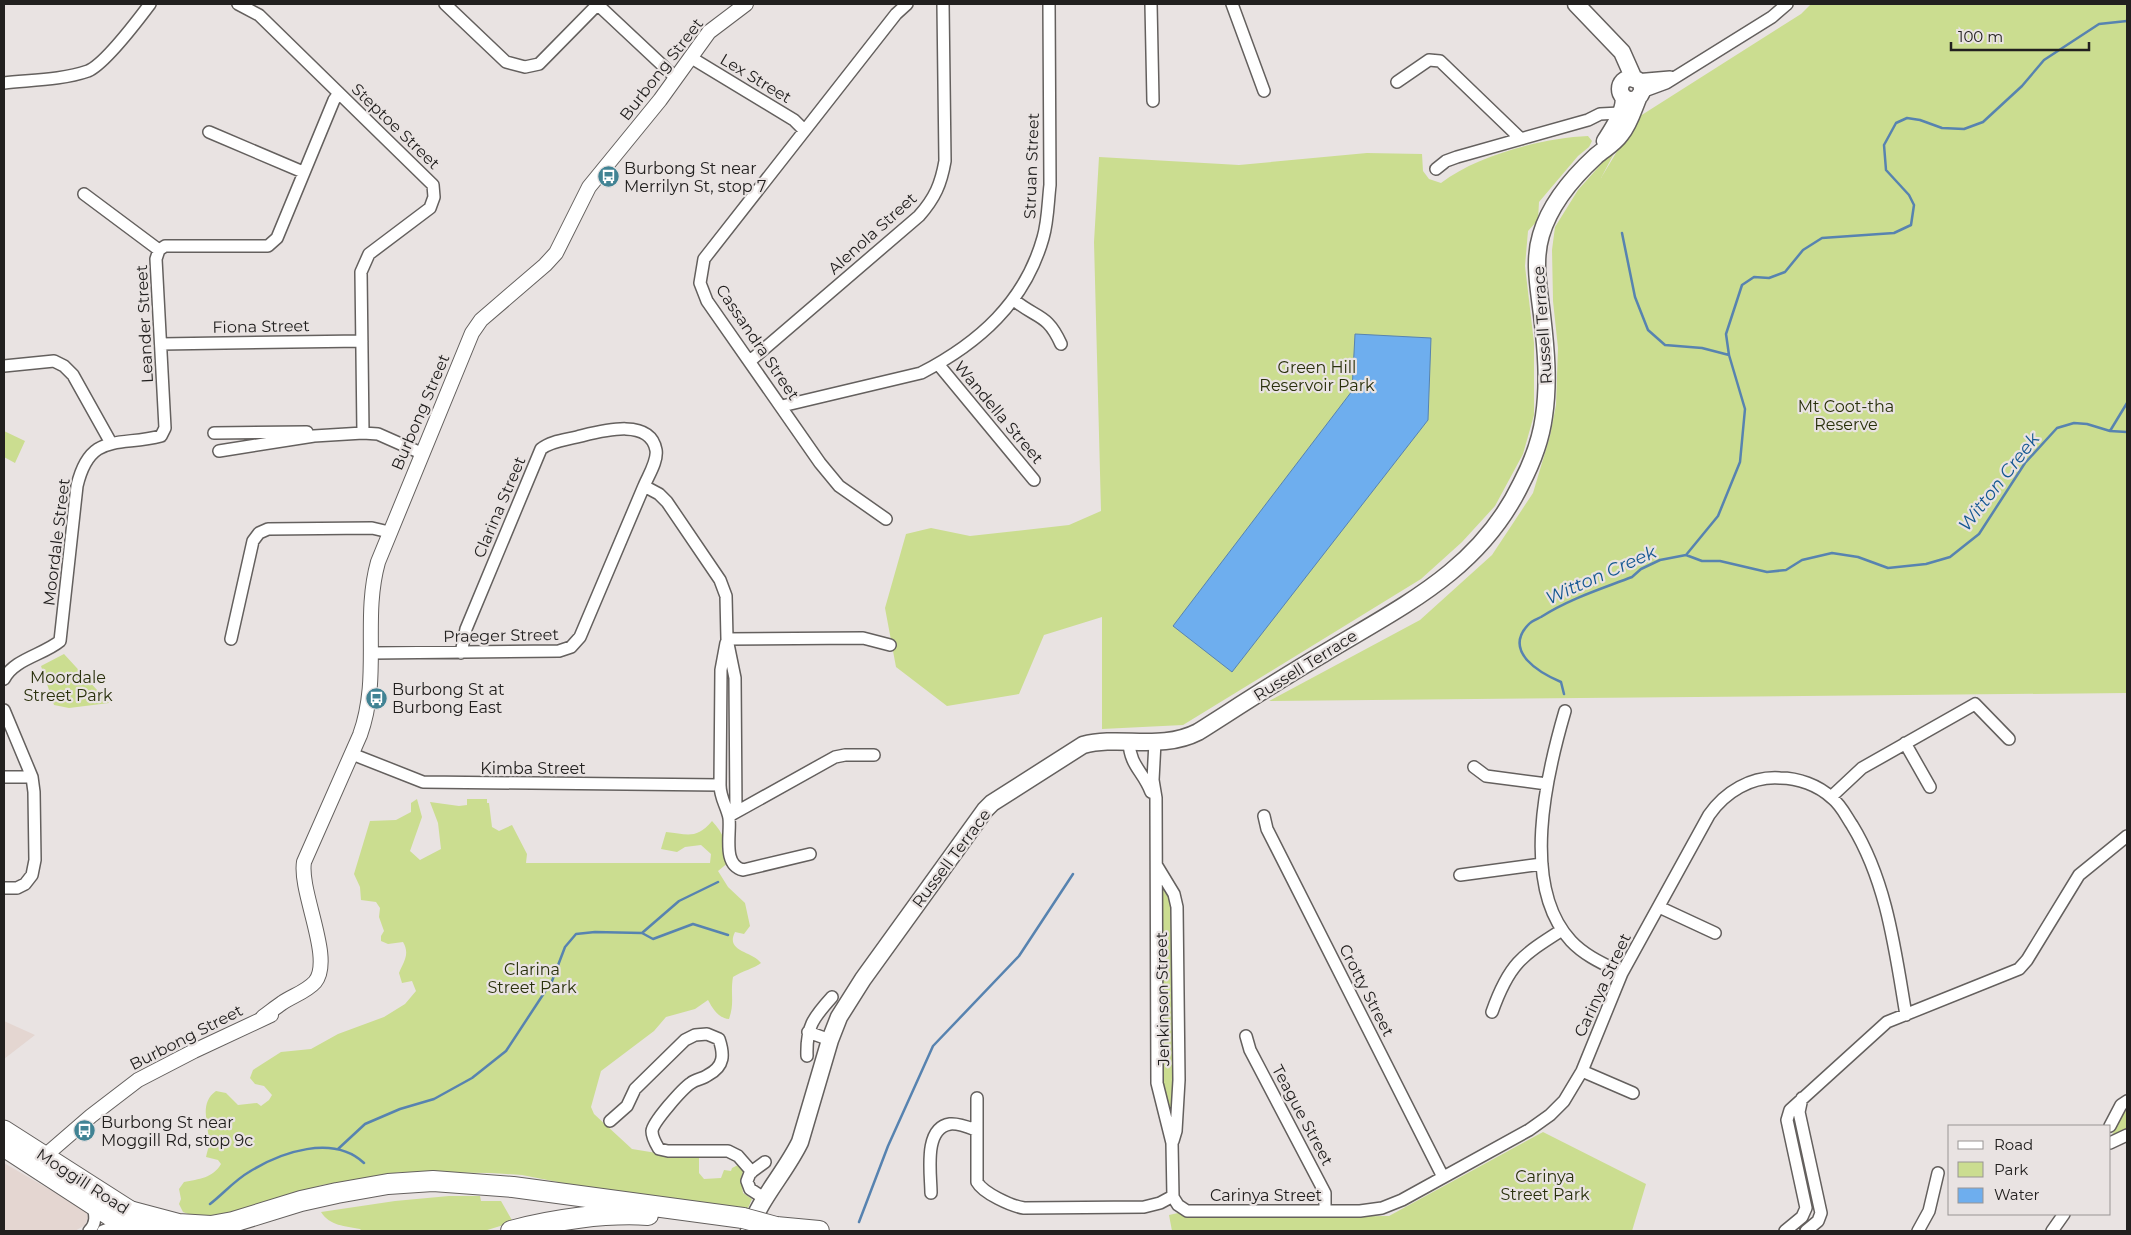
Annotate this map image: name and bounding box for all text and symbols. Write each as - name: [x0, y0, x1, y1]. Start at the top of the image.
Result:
- street label: Burbong Street: [616, 14, 707, 124]
- scale bar: [1951, 20, 2088, 52]
- text: 100 m: [1958, 27, 2003, 46]
- street label: Lex Street: [717, 50, 795, 107]
- street label: Steptoe Street: [348, 80, 444, 173]
- street label: Struan Street: [1020, 112, 1043, 219]
- place label: Burbong St near Merrilyn St, stop 7: [624, 159, 766, 196]
- bus stop icon: Burbong St near Merrilyn St, stop 7: [596, 165, 620, 189]
- street label: Alenola Street: [824, 188, 921, 278]
- street label: Leander Street: [132, 264, 157, 384]
- street label: Russell Terrace: [1529, 265, 1556, 385]
- street label: Cassandra Street: [712, 281, 804, 404]
- street label: Fiona Street: [212, 316, 310, 337]
- street label: Burbong Street: [387, 351, 454, 473]
- street label: Wandella Street: [950, 357, 1047, 468]
- park label: Green Hill Reservoir Park: [1259, 358, 1375, 395]
- park label: Mt Coot-tha Reserve: [1798, 397, 1894, 434]
- water label: Witton Creek: [1954, 427, 2045, 536]
- street label: Clarina Street: [470, 453, 530, 561]
- street label: Moordale Street: [39, 477, 74, 607]
- water label: Witton Creek: [1542, 540, 1661, 609]
- street label: Praeger Street: [443, 625, 559, 646]
- street label: Russell Terrace: [1250, 626, 1361, 705]
- park label: Moordale Street Park: [23, 668, 113, 705]
- place label: Burbong St at Burbong East: [392, 680, 505, 717]
- bus stop icon: Burbong St at Burbong East: [364, 686, 388, 710]
- street label: Kimba Street: [480, 759, 586, 778]
- street label: Russell Terrace: [908, 805, 995, 911]
- street label: Carinya Street: [1570, 930, 1635, 1040]
- street label: Jenkinson Street: [1152, 931, 1173, 1067]
- street label: Crotty Street: [1335, 941, 1398, 1040]
- park label: Clarina Street Park: [487, 960, 577, 997]
- street label: Burbong Street: [127, 1001, 246, 1074]
- street label: Teague Street: [1268, 1062, 1337, 1169]
- place label: Burbong St near Moggill Rd, stop 9c: [101, 1113, 253, 1150]
- bus stop icon: Burbong St near Moggill Rd, stop 9c: [73, 1119, 97, 1143]
- legend: [1948, 1125, 2111, 1215]
- text: Road: [1994, 1135, 2033, 1154]
- street label: Moggill Road: [33, 1145, 132, 1218]
- text: Park: [1994, 1160, 2028, 1179]
- park label: Carinya Street Park: [1500, 1167, 1590, 1204]
- text: Water: [1994, 1185, 2040, 1204]
- street label: Carinya Street: [1210, 1186, 1323, 1205]

